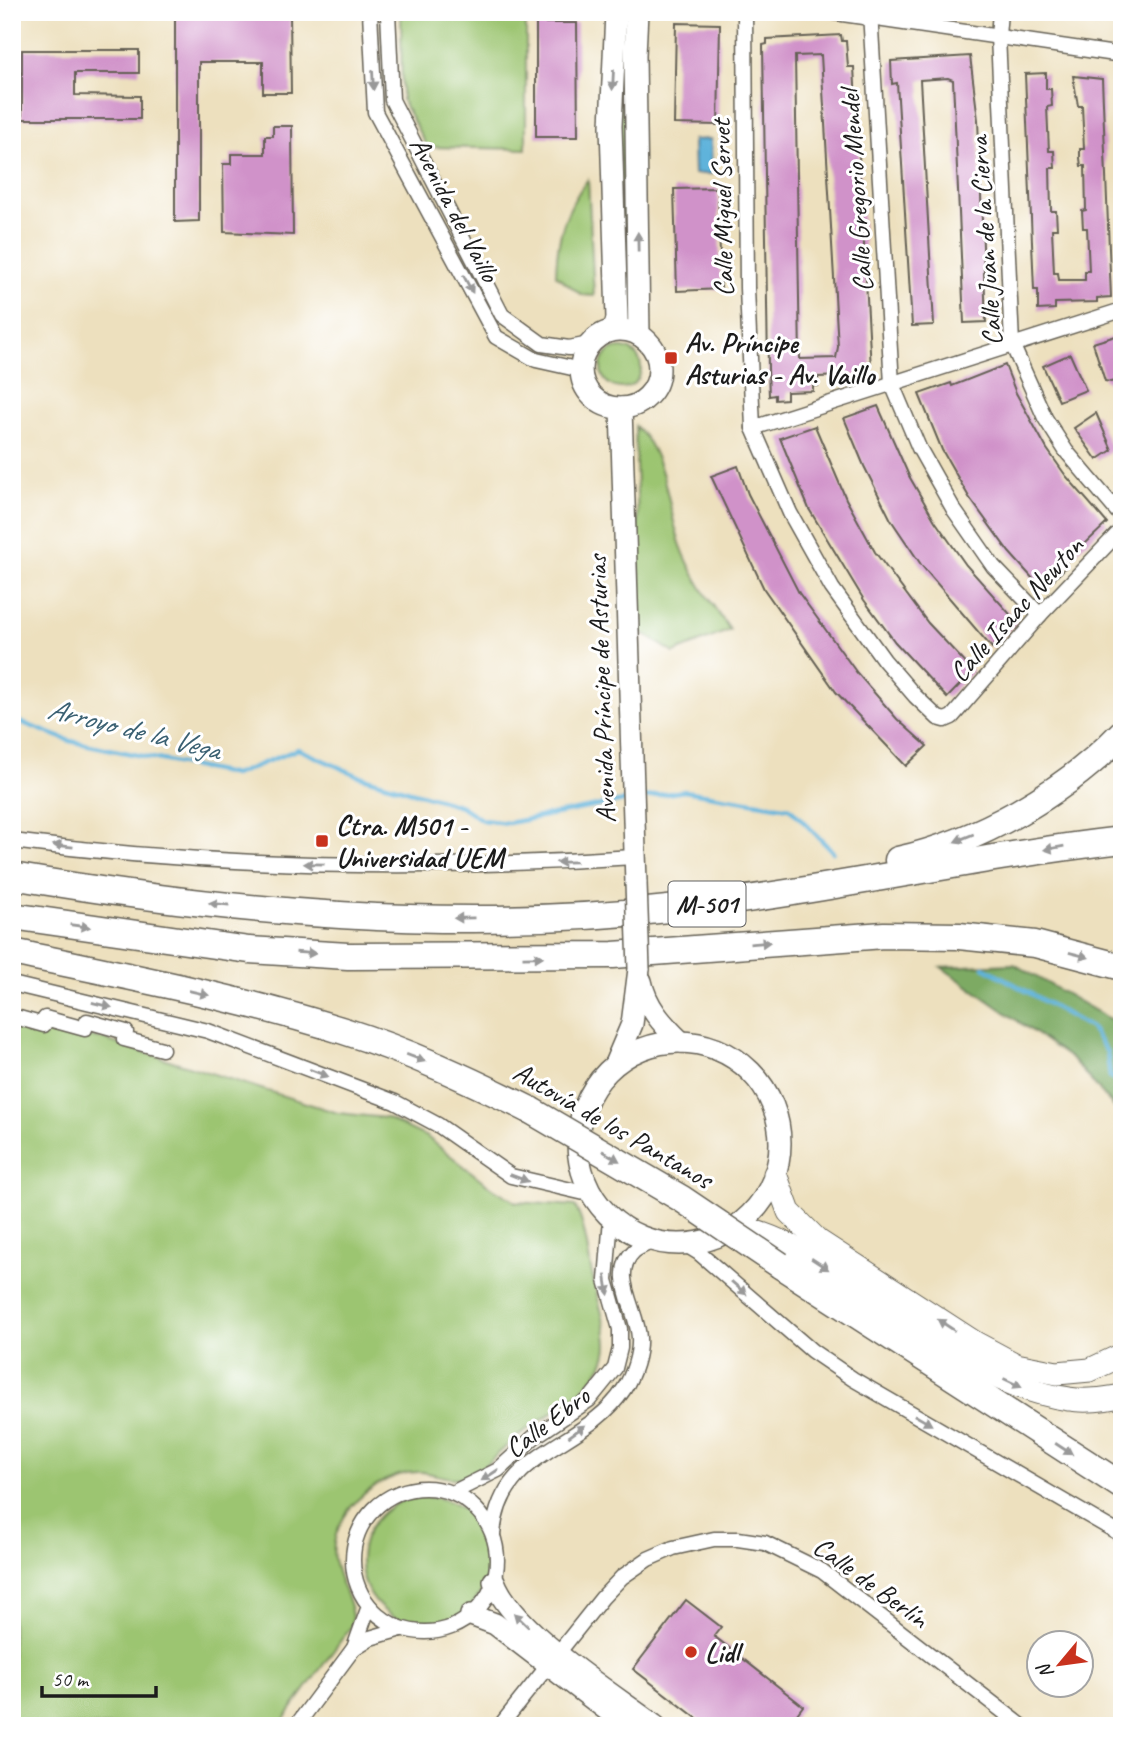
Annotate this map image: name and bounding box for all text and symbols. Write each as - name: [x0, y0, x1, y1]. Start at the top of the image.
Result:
- one-way arrow: [368, 70, 379, 92]
- one-way arrow: [608, 70, 619, 92]
- street label: Calle Gregorio Mendel: [831, 84, 881, 293]
- street label: Calle Miguel Servet: [703, 116, 741, 297]
- street label: Avenida del Vaillo: [402, 131, 509, 289]
- street label: Calle Juan de la Cierva: [960, 133, 1010, 347]
- one-way arrow: [632, 231, 644, 253]
- one-way arrow: [462, 275, 474, 294]
- place label: Av. Príncipe Asturias - Av. Vaillo: [685, 325, 876, 392]
- marker: Av. Príncipe Asturias - Av. Vaillo: [663, 350, 679, 366]
- street label: Calle Isaac Newton: [941, 528, 1092, 689]
- street label: Avenida Príncipe de Asturias: [579, 552, 623, 824]
- water label: Arroyo de la Vega: [44, 689, 227, 770]
- place label: Ctra. M501 - Universidad UEM: [336, 808, 507, 875]
- one-way arrow: [953, 832, 974, 843]
- marker: Ctra. M501 - Universidad UEM: [314, 833, 330, 849]
- one-way arrow: [52, 841, 74, 852]
- one-way arrow: [1043, 843, 1065, 854]
- one-way arrow: [555, 857, 577, 868]
- one-way arrow: [303, 859, 325, 870]
- road number: M-501: [668, 882, 746, 926]
- one-way arrow: [208, 899, 230, 910]
- one-way arrow: [453, 912, 475, 924]
- one-way arrow: [69, 921, 91, 932]
- one-way arrow: [749, 938, 771, 949]
- one-way arrow: [295, 948, 317, 959]
- one-way arrow: [522, 951, 544, 962]
- one-way arrow: [1068, 951, 1089, 961]
- one-way arrow: [188, 988, 210, 999]
- one-way arrow: [91, 1000, 113, 1011]
- one-way arrow: [406, 1053, 427, 1064]
- street label: Autovía de los Pantanos: [507, 1054, 721, 1197]
- one-way arrow: [309, 1068, 330, 1079]
- one-way arrow: [601, 1149, 620, 1162]
- one-way arrow: [509, 1173, 530, 1184]
- one-way arrow: [810, 1257, 830, 1270]
- one-way arrow: [602, 1274, 613, 1296]
- one-way arrow: [730, 1280, 748, 1296]
- one-way arrow: [937, 1319, 956, 1332]
- street label: Calle Ebro: [497, 1377, 598, 1465]
- one-way arrow: [1003, 1377, 1023, 1388]
- one-way arrow: [913, 1414, 932, 1427]
- one-way arrow: [568, 1424, 586, 1438]
- one-way arrow: [1054, 1442, 1073, 1455]
- one-way arrow: [480, 1468, 499, 1481]
- street label: Calle de Berlín: [807, 1528, 937, 1636]
- one-way arrow: [513, 1612, 530, 1629]
- north arrow: [1026, 1630, 1096, 1700]
- place label: Lidl: [705, 1635, 744, 1670]
- marker: Lidl: [683, 1644, 699, 1660]
- scale bar: [42, 1654, 156, 1698]
- text: N: [1031, 1658, 1059, 1683]
- text: 50 m: [52, 1666, 90, 1692]

